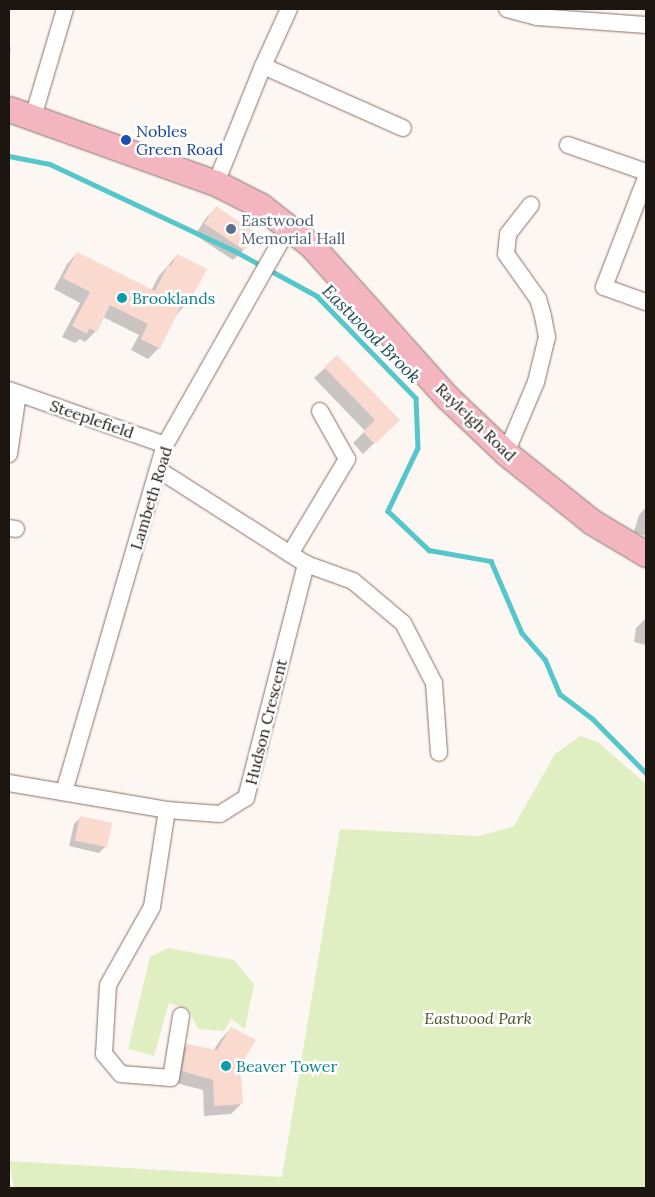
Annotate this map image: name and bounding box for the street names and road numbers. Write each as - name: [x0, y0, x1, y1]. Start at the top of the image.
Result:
- street label: Rayleigh Road: [432, 379, 520, 465]
- street label: Steeplefield: [47, 396, 137, 442]
- street label: Lambeth Road: [126, 444, 176, 552]
- street label: Hudson Crescent: [241, 657, 291, 787]

